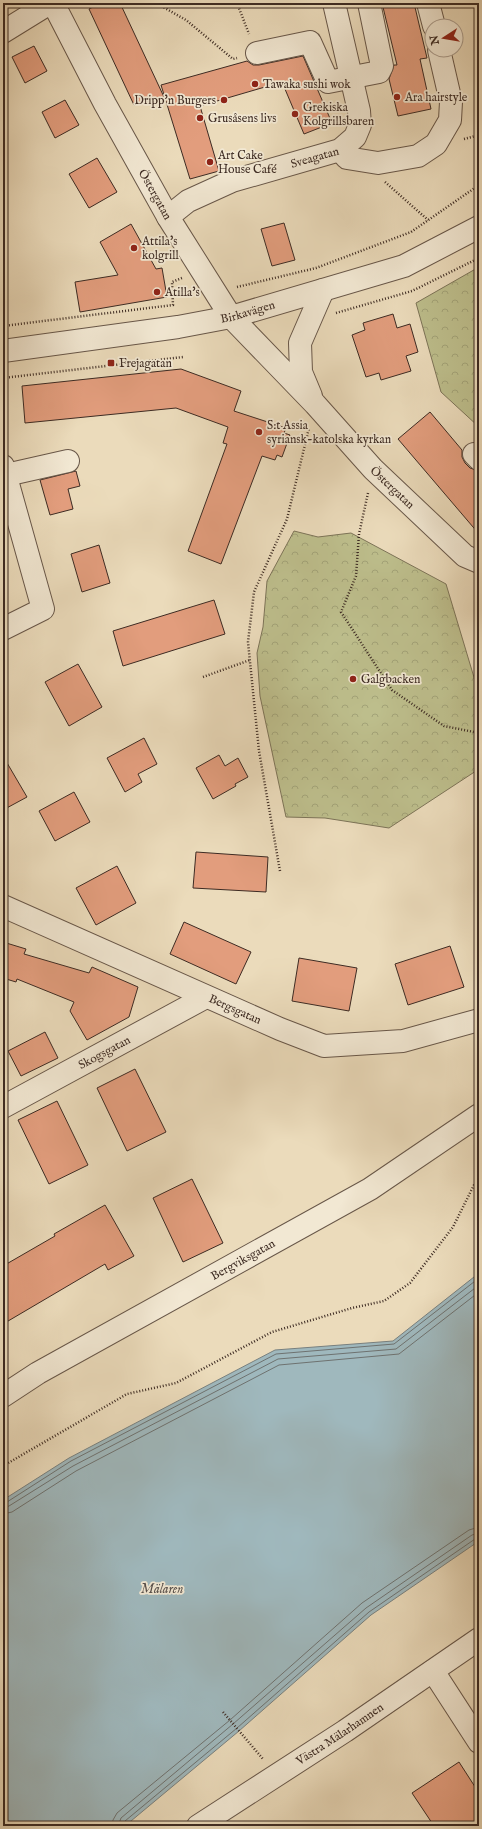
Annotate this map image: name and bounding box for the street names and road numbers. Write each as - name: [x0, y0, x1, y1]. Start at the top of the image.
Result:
- street label: Sveagatan: [289, 144, 341, 172]
- street label: Östergatan: [135, 166, 175, 223]
- street label: Birkavägen: [219, 297, 277, 327]
- street label: Östergatan: [367, 462, 418, 513]
- street label: Bergsgatan: [206, 991, 264, 1028]
- street label: Skogsgatan: [76, 1032, 134, 1073]
- street label: Bergviksgatan: [208, 1236, 278, 1284]
- street label: Västra Mälarhamnen: [292, 1699, 387, 1769]

